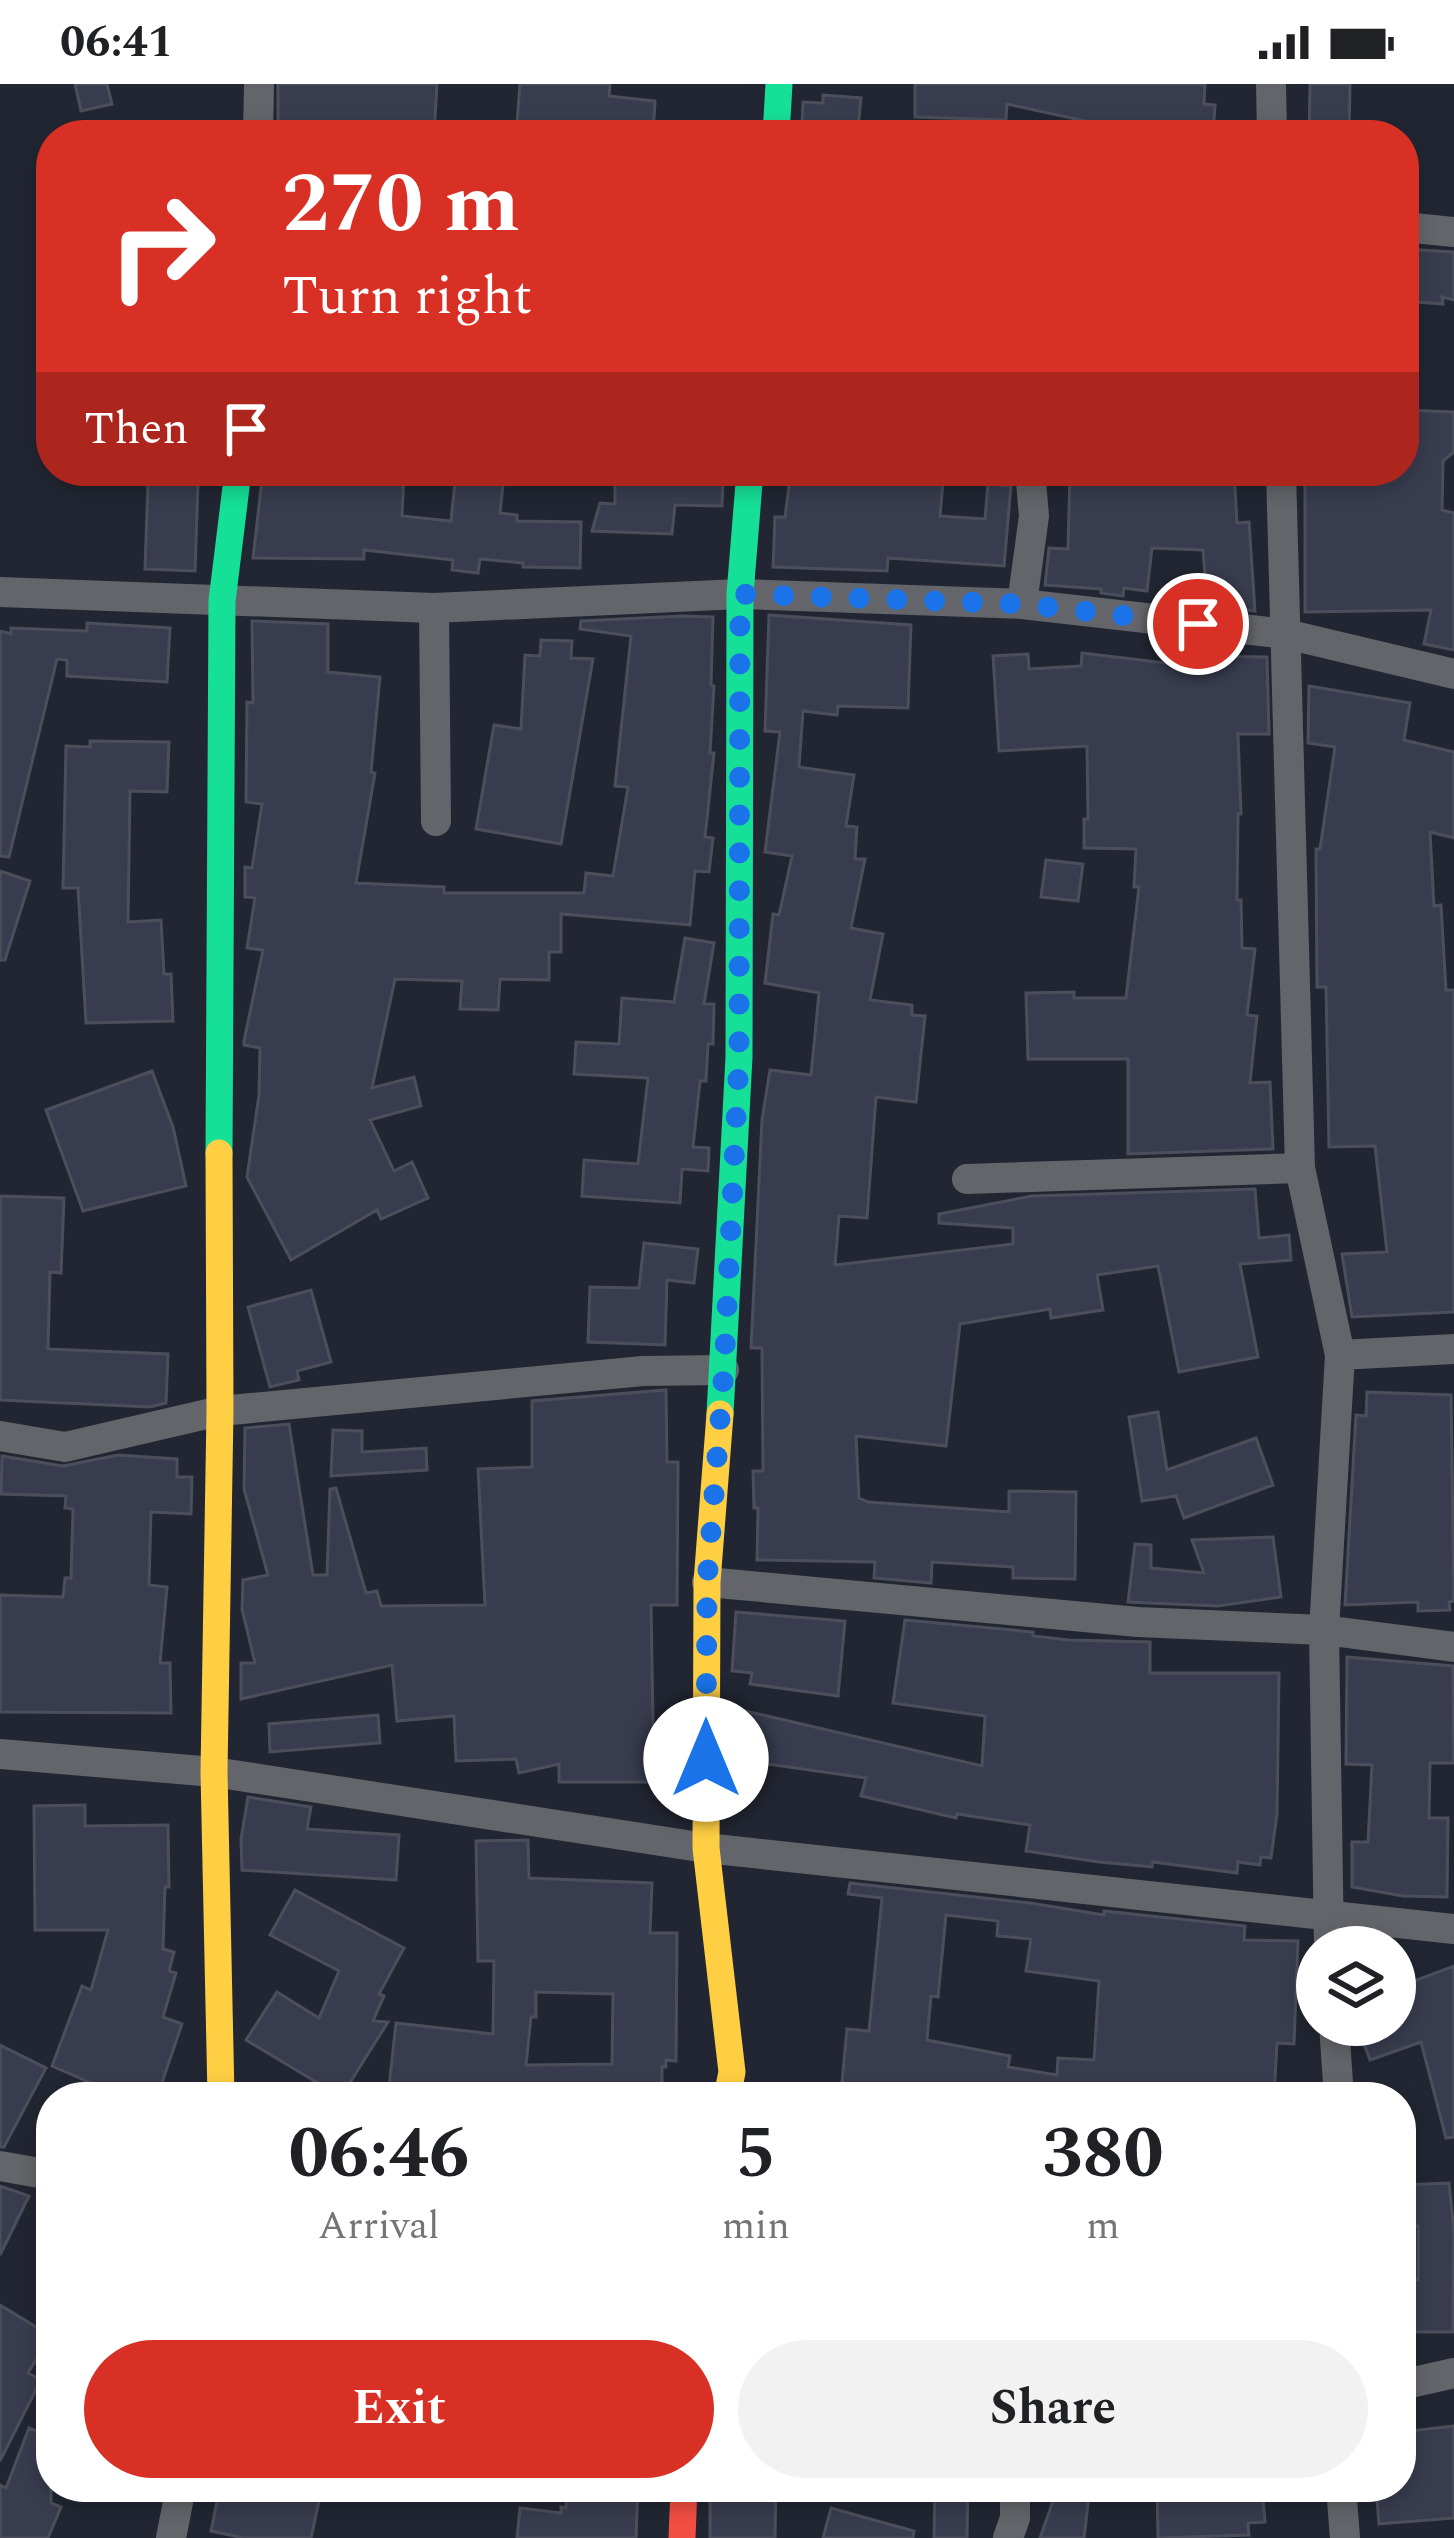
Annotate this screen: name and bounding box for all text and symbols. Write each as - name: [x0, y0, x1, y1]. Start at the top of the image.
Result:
- text: 06:41: [60, 8, 173, 77]
- text: 270 m: [282, 141, 520, 269]
- icon: right: [84, 168, 240, 324]
- text: Turn right: [282, 256, 532, 338]
- text: Then: [84, 395, 189, 464]
- icon: arrive: [213, 396, 279, 462]
- pin: [1147, 573, 1249, 675]
- icon: arrive: [1165, 591, 1231, 657]
- position arrow: [643, 1696, 769, 1822]
- map controls: [1296, 1926, 1416, 2046]
- button: layers: [1296, 1926, 1416, 2046]
- text: 06:46: [288, 2100, 469, 2209]
- text: 5: [736, 2100, 776, 2209]
- text: 380: [1042, 2100, 1164, 2209]
- text: Arrival: [318, 2197, 440, 2256]
- text: min: [722, 2197, 790, 2256]
- text: m: [1086, 2197, 1120, 2256]
- button: Exit: [84, 2340, 714, 2478]
- button: Share: [738, 2340, 1368, 2478]

